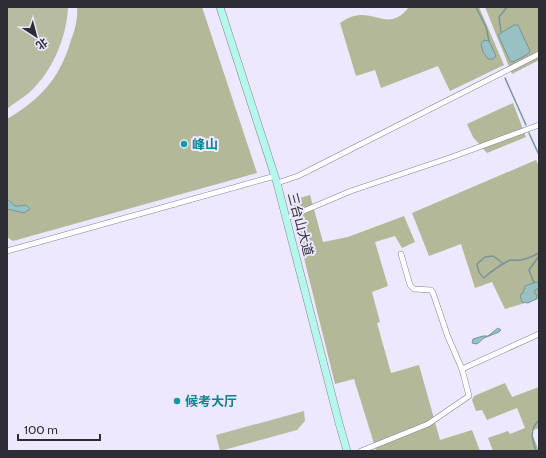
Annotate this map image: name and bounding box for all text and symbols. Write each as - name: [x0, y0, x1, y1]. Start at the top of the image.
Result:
- north arrow: [16, 16, 56, 56]
- text: 北: [33, 35, 50, 53]
- place label: 峰山: [192, 136, 218, 152]
- marker: 峰山: [179, 139, 189, 149]
- street label: 三台山大道: [285, 191, 317, 257]
- place label: 候考大厅: [185, 393, 237, 409]
- marker: 候考大厅: [172, 396, 182, 406]
- scale bar: [18, 416, 100, 442]
- text: 100 m: [24, 422, 58, 437]

